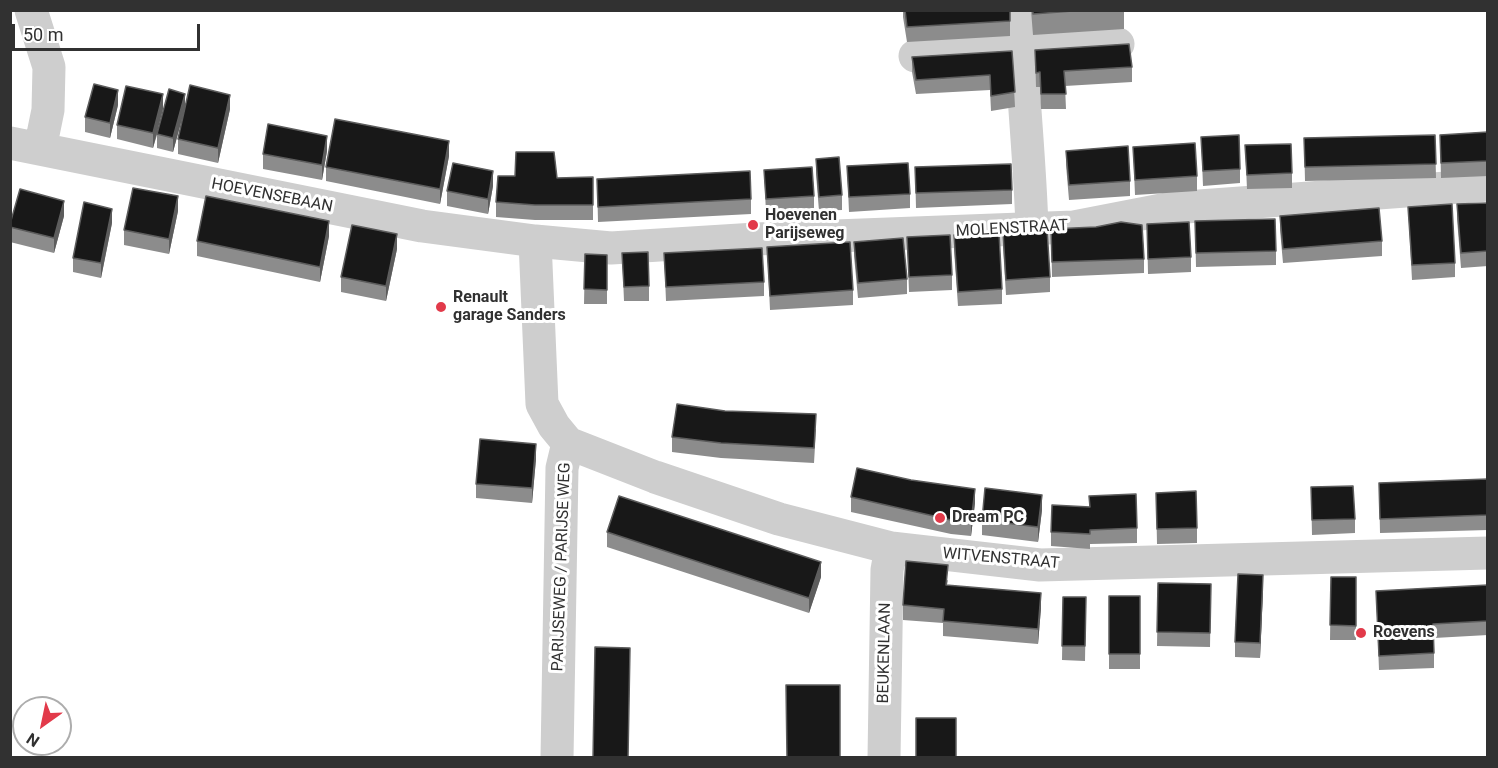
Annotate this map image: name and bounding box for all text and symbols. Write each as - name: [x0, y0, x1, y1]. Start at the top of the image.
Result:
- scale bar: [15, 12, 202, 50]
- text: 50 m: [23, 24, 63, 45]
- street label: HOEVENSEBAAN: [210, 175, 334, 217]
- place label: Hoevenen Parijseweg: [765, 206, 844, 244]
- street label: MOLENSTRAAT: [955, 216, 1069, 242]
- marker: Hoevenen Parijseweg: [746, 218, 760, 232]
- place label: Renault garage Sanders: [453, 288, 566, 326]
- marker: Renault garage Sanders: [434, 300, 448, 314]
- street label: PARIJSEWEG / PARIJSE WEG: [549, 462, 575, 672]
- place label: Dream PC: [952, 508, 1024, 528]
- marker: Dream PC: [933, 511, 947, 525]
- street label: WITVENSTRAAT: [942, 544, 1060, 574]
- street label: BEUKENLAAN: [875, 602, 895, 704]
- place label: Roevens: [1373, 623, 1435, 643]
- marker: Roevens: [1354, 626, 1368, 640]
- north arrow: [12, 696, 72, 756]
- text: N: [23, 729, 43, 751]

